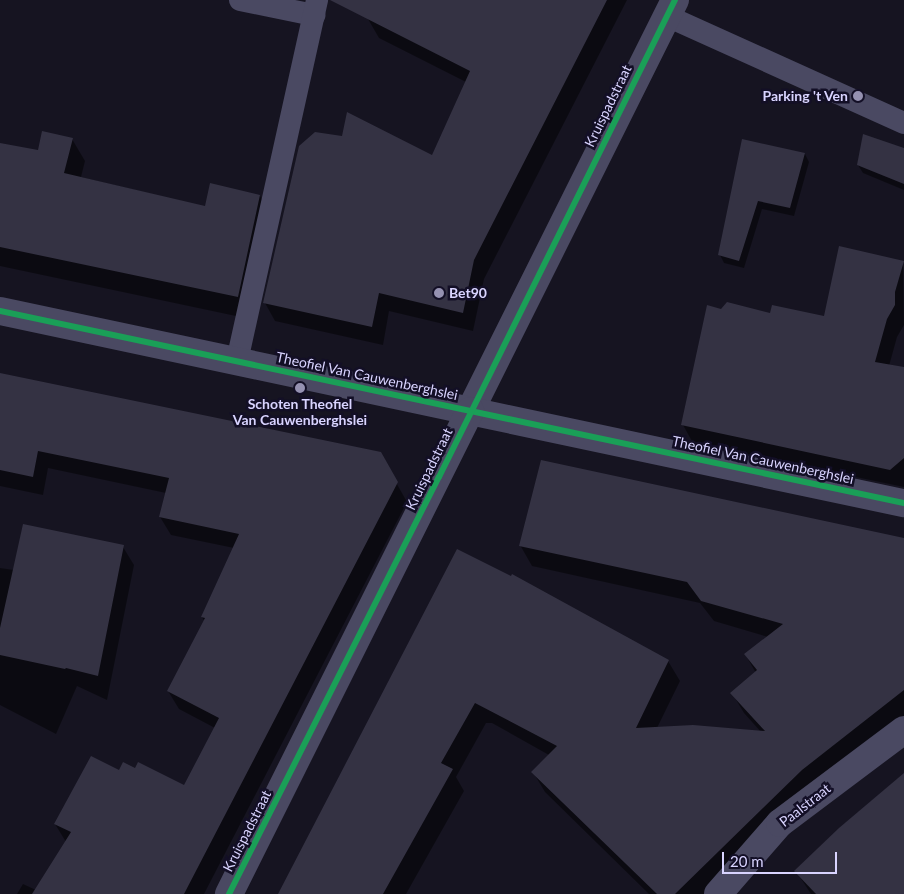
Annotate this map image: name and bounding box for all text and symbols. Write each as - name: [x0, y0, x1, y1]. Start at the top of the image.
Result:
- street label: Kruispadstraat: [581, 62, 635, 150]
- place label: Parking 't Ven: [762, 88, 848, 104]
- marker: Parking 't Ven: [852, 90, 864, 102]
- place label: Bet90: [449, 285, 487, 301]
- marker: Bet90: [433, 287, 445, 299]
- street label: Theofiel Van Cauwenberghslei: [274, 348, 460, 404]
- marker: Schoten Theofiel Van Cauwenberghslei: [294, 382, 306, 394]
- place label: Schoten Theofiel Van Cauwenberghslei: [233, 396, 367, 428]
- street label: Kruispadstraat: [402, 425, 456, 513]
- street label: Theofiel Van Cauwenberghslei: [670, 432, 856, 488]
- street label: Paalstraat: [776, 780, 834, 830]
- street label: Kruispadstraat: [219, 787, 275, 875]
- scale bar: [724, 842, 839, 874]
- text: 20 m: [730, 852, 764, 870]

